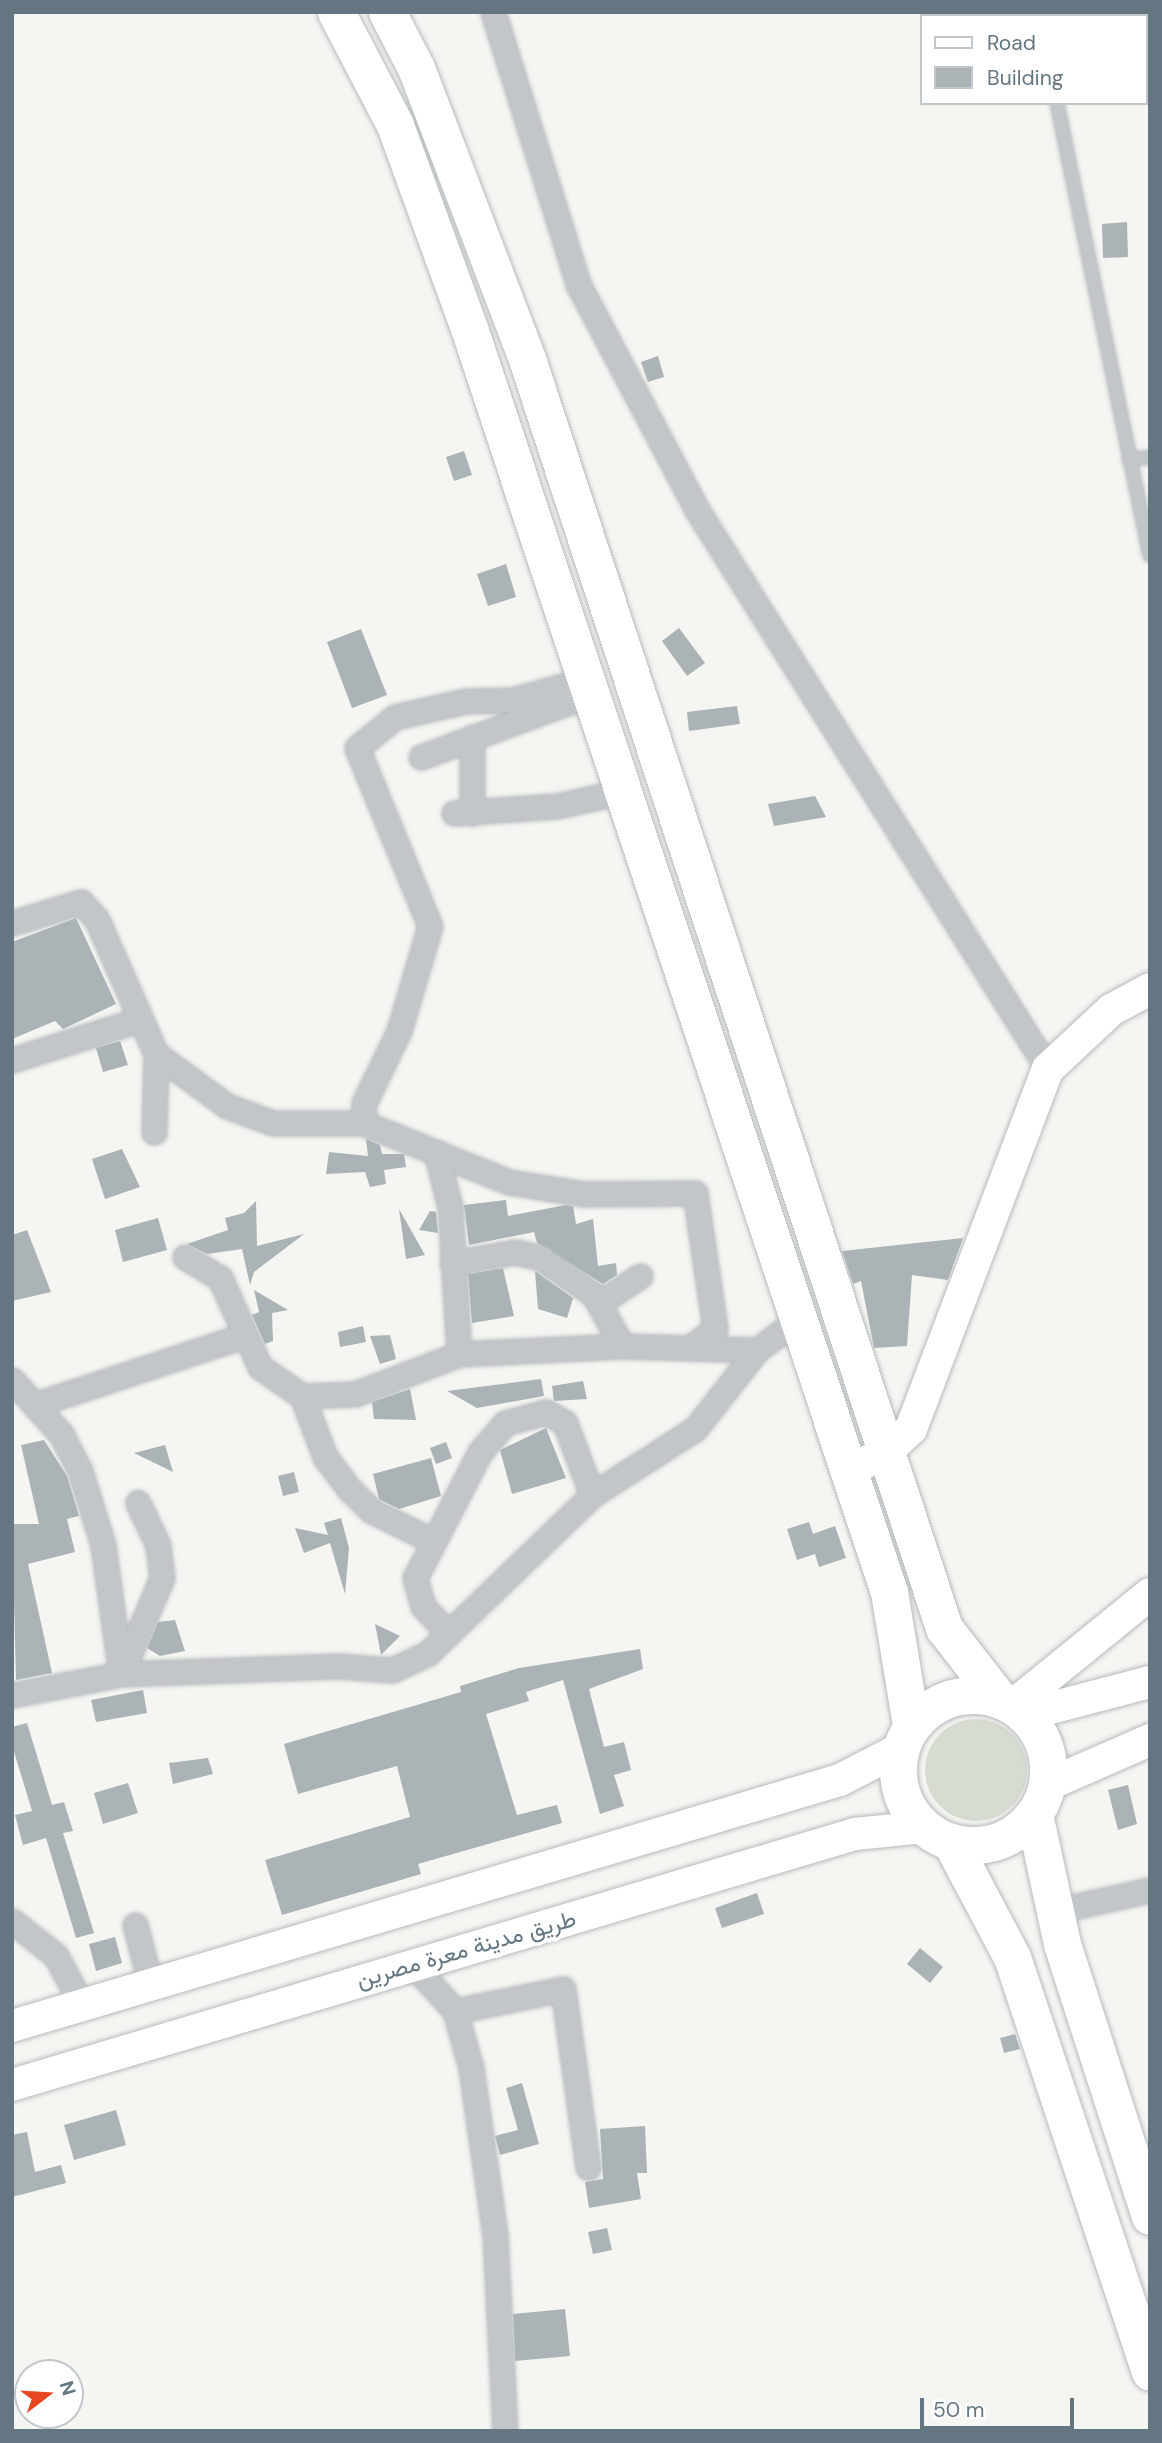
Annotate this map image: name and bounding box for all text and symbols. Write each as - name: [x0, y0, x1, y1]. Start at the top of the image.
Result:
- legend: [920, 14, 1148, 105]
- text: Road: [987, 29, 1036, 57]
- text: Building: [987, 64, 1063, 92]
- street label: طريق مدينة معرة مصرين: [353, 1904, 579, 1994]
- north arrow: [14, 2359, 84, 2429]
- text: N: [54, 2378, 82, 2399]
- scale bar: [924, 2384, 1078, 2428]
- text: 50 m: [933, 2396, 984, 2424]

